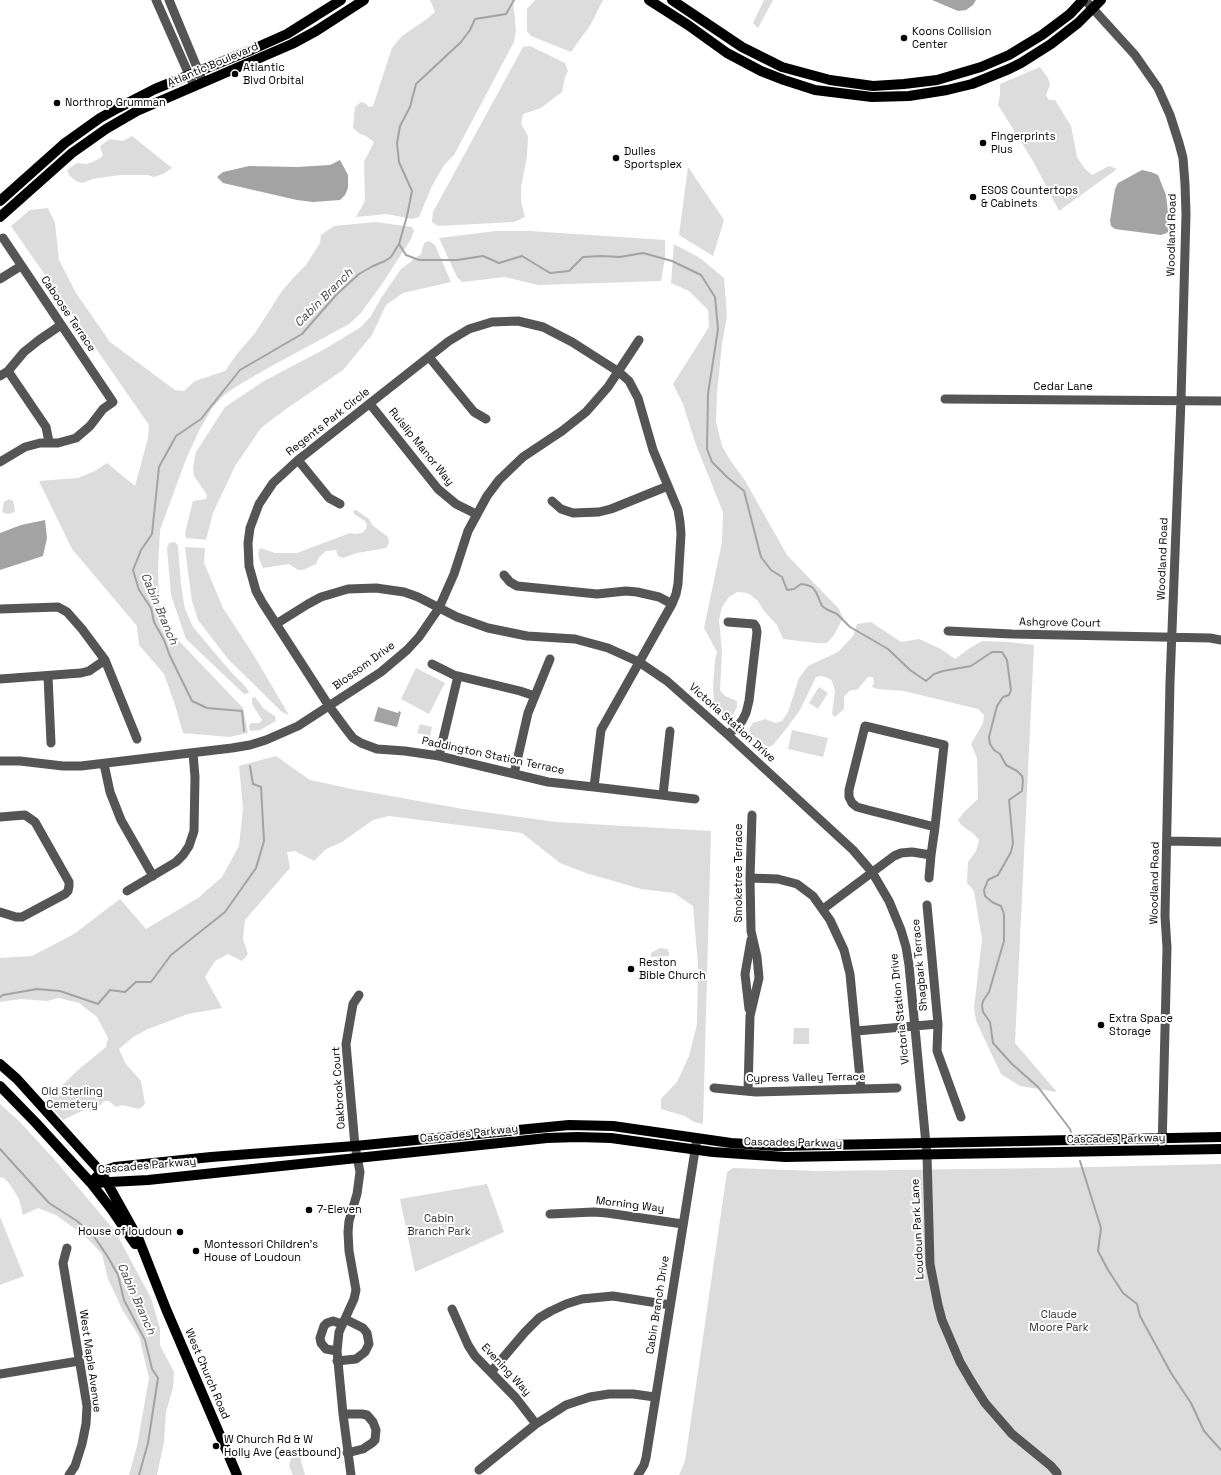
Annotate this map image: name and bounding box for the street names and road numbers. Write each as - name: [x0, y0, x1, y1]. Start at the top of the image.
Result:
- street label: Atlantic Boulevard: [166, 40, 260, 90]
- street label: Woodland Road: [1165, 193, 1179, 277]
- street label: Caboose Terrace: [38, 274, 98, 354]
- street label: Cedar Lane: [1033, 380, 1093, 394]
- street label: Regents Park Circle: [284, 385, 372, 459]
- street label: Ruislip Manor Way: [386, 405, 456, 489]
- street label: Woodland Road: [1155, 517, 1171, 601]
- street label: Ashgrove Court: [1019, 616, 1101, 630]
- street label: Blossom Drive: [330, 639, 398, 693]
- street label: Victoria Station Drive: [686, 681, 778, 765]
- street label: Paddington Station Terrace: [420, 734, 566, 778]
- street label: Smoketree Terrace: [732, 823, 746, 923]
- street label: Woodland Road: [1148, 841, 1162, 925]
- street label: Shagbark Terrace: [909, 918, 931, 1012]
- street label: Victoria Station Drive: [888, 953, 912, 1065]
- street label: Oakbrook Court: [330, 1046, 348, 1130]
- street label: Cypress Valley Terrace: [746, 1070, 866, 1086]
- street label: Cascades Parkway: [419, 1122, 519, 1146]
- street label: Cascades Parkway: [1067, 1132, 1165, 1146]
- street label: Cascades Parkway: [744, 1136, 842, 1150]
- street label: Cascades Parkway: [97, 1155, 197, 1177]
- street label: Loudoun Park Lane: [909, 1178, 927, 1280]
- street label: Morning Way: [595, 1194, 665, 1216]
- street label: Cabin Branch Drive: [644, 1255, 672, 1355]
- street label: West Maple Avenue: [76, 1309, 104, 1413]
- street label: West Church Road: [182, 1327, 232, 1421]
- street label: Evening Way: [478, 1341, 534, 1399]

